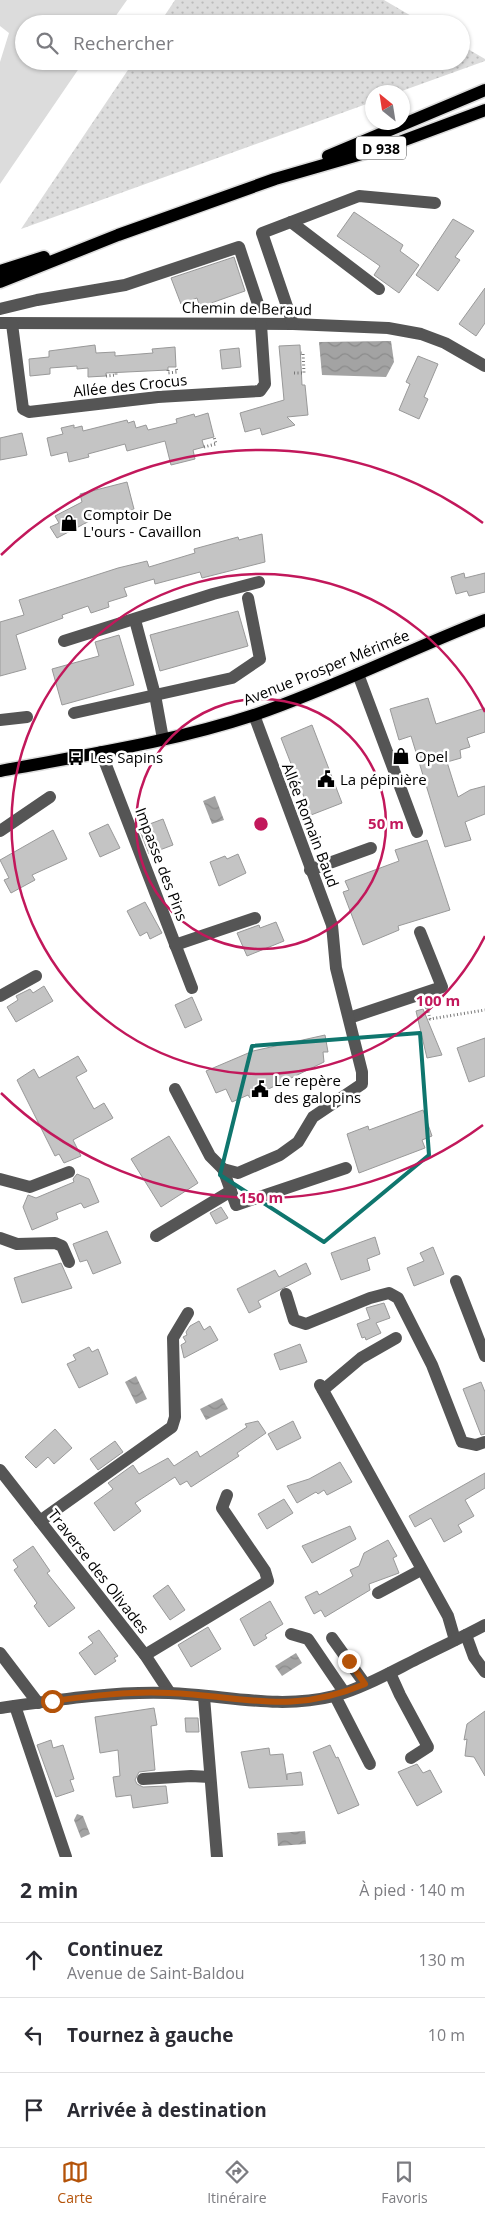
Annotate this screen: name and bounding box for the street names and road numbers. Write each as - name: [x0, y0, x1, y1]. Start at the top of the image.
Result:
- road number: D 938: [356, 136, 406, 160]
- street label: Chemin de Beraud: [182, 297, 312, 319]
- street label: Allée des Crocus: [72, 369, 188, 401]
- street label: Avenue Prosper Mérimée: [240, 624, 412, 710]
- street label: Allée Romain Baud: [278, 760, 344, 890]
- street label: Impasse des Pins: [131, 804, 193, 924]
- street label: Traverse des Olivades: [44, 1505, 154, 1637]

